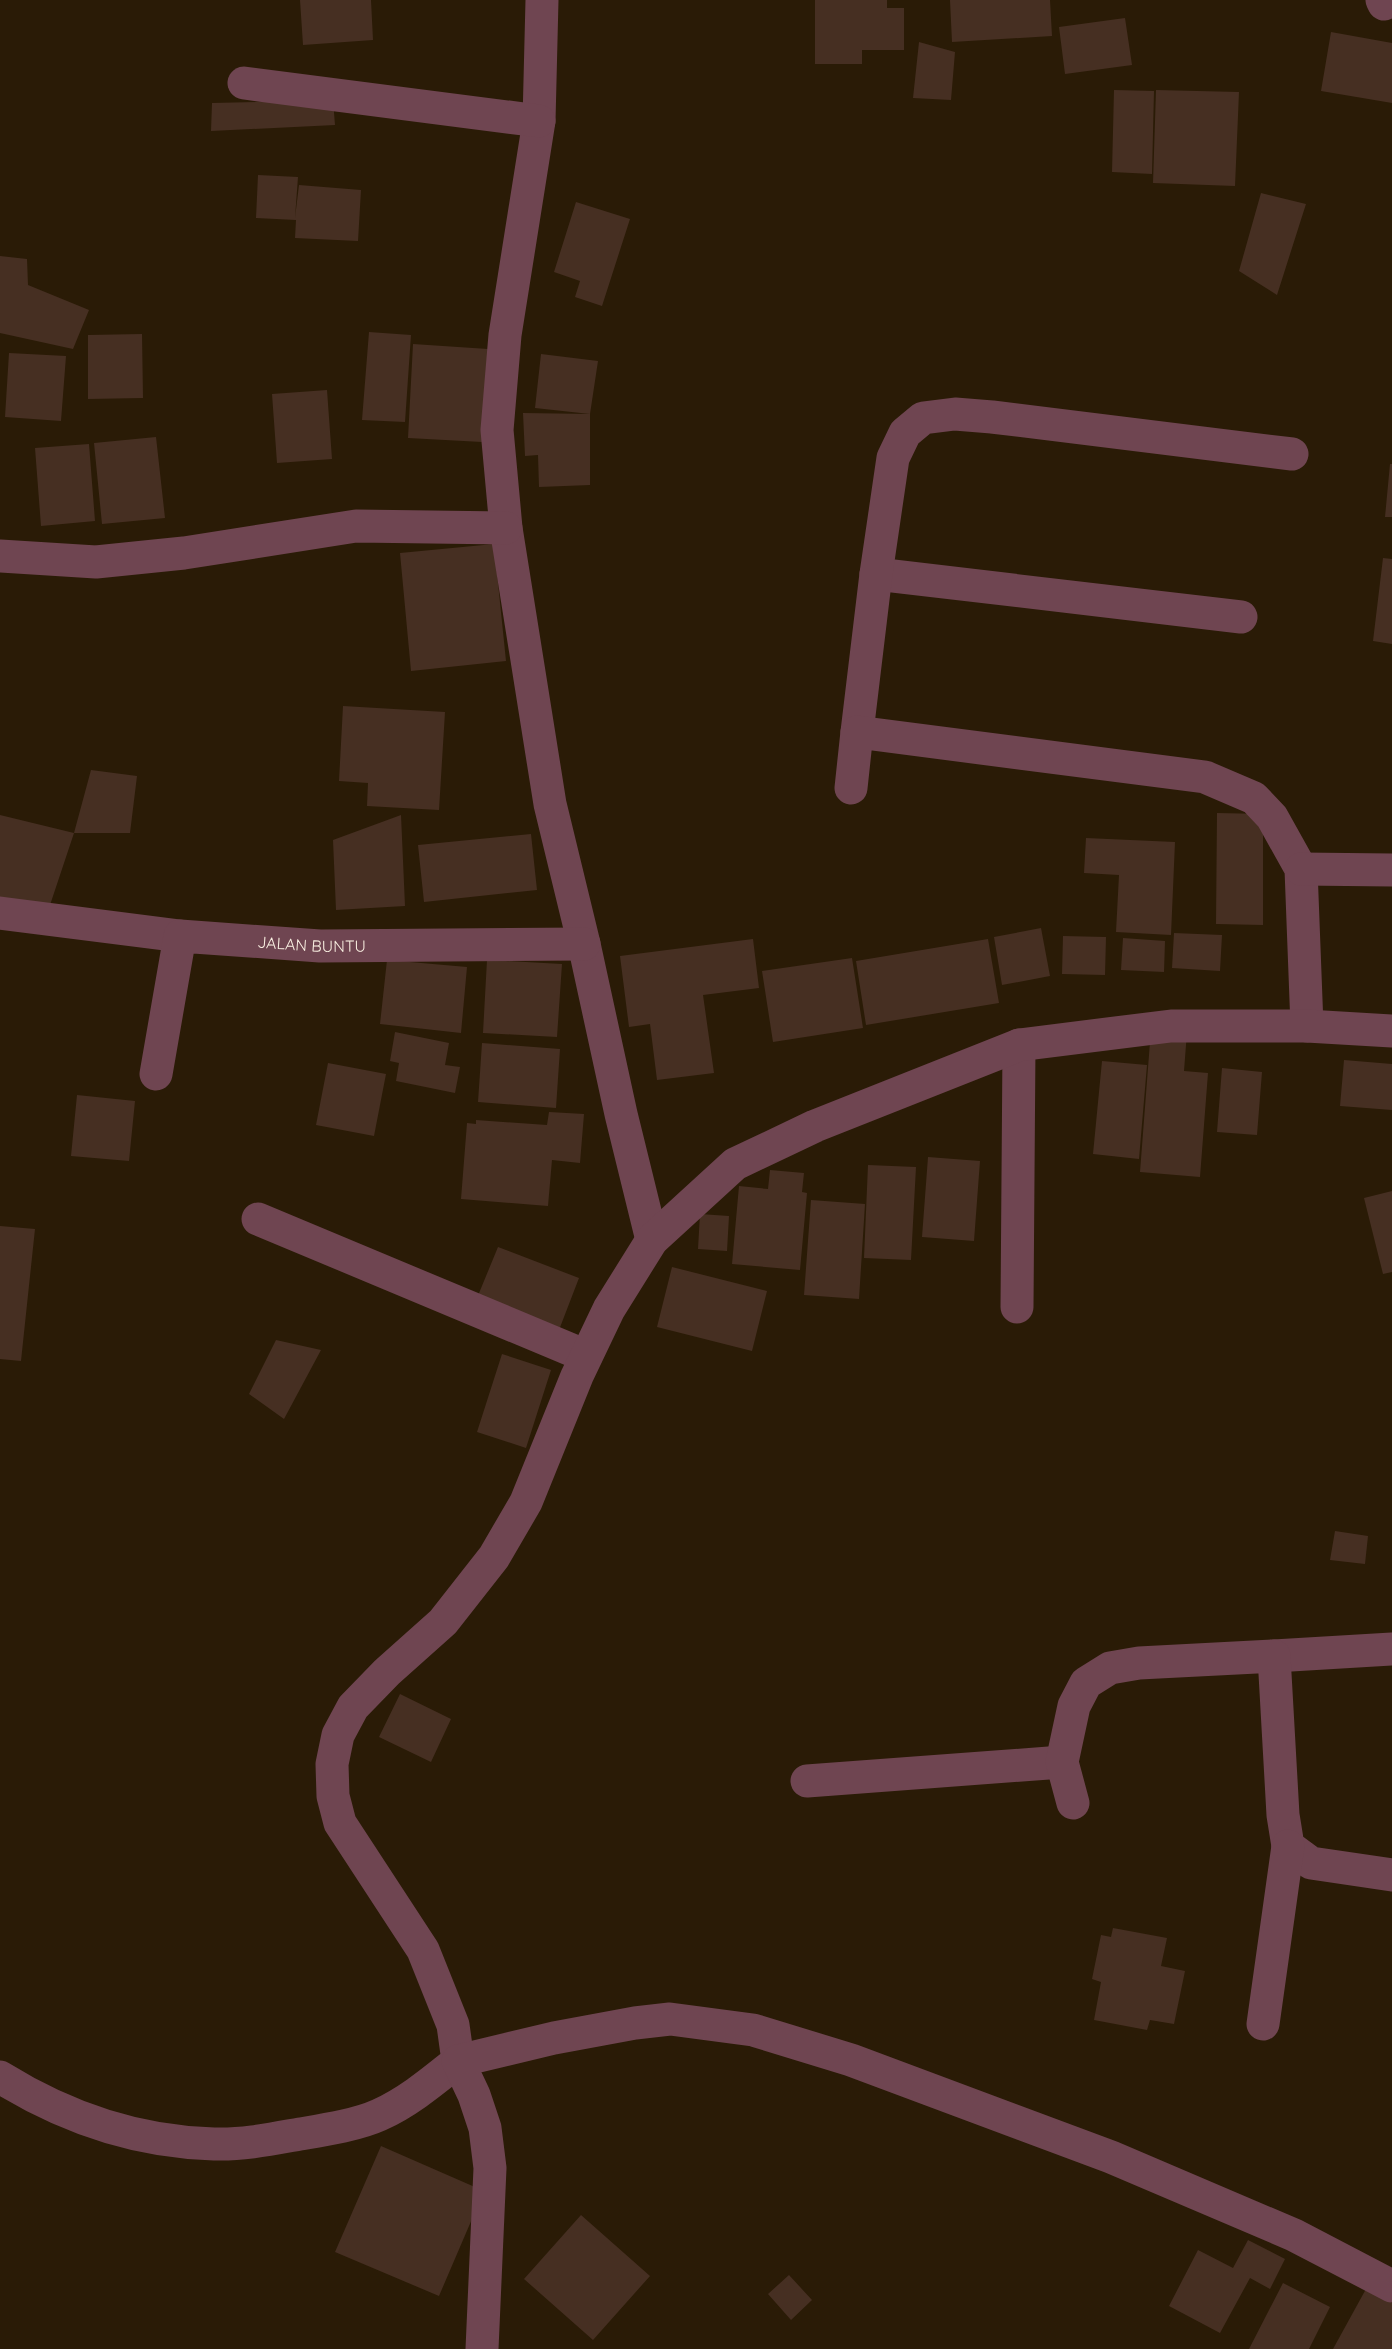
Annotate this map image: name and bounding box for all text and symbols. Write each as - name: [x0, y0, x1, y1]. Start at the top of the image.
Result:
- street label: JALAN BUNTU: [257, 932, 366, 956]

